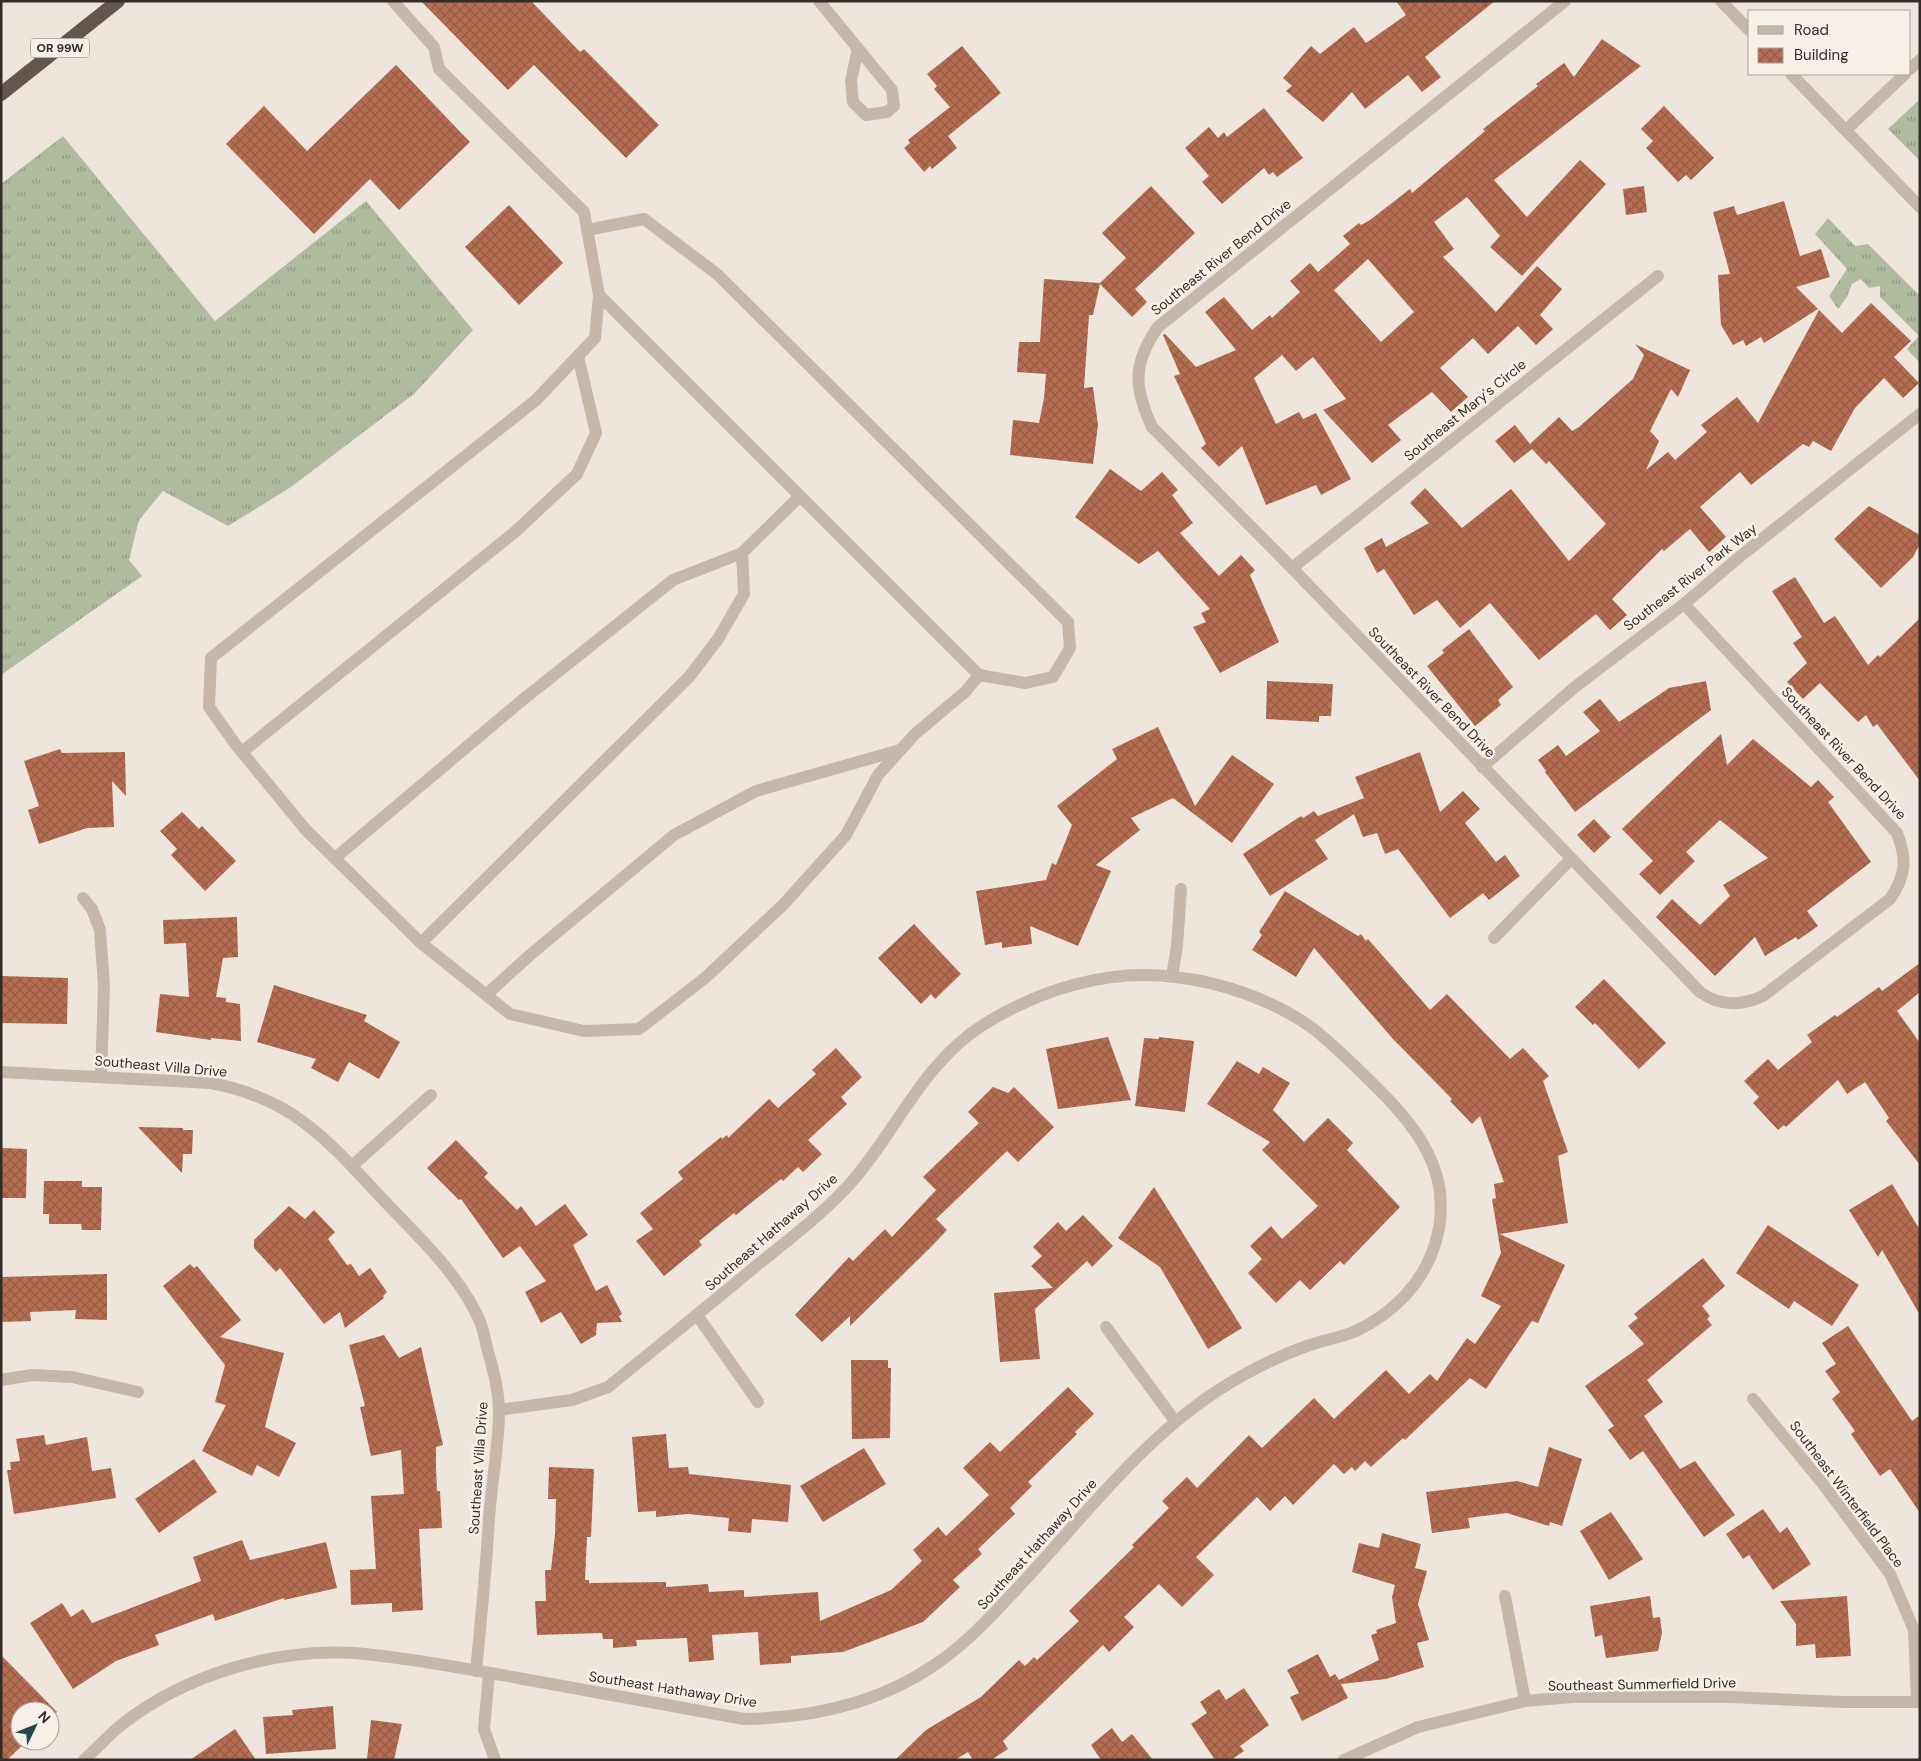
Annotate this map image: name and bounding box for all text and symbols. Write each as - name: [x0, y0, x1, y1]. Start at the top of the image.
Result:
- legend: [1748, 10, 1911, 75]
- text: Road: [1794, 20, 1829, 40]
- road number: OR 99W: [31, 38, 89, 58]
- text: Building: [1794, 45, 1849, 65]
- street label: Southeast River Bend Drive: [1147, 195, 1295, 319]
- street label: Southeast Mary's Circle: [1400, 355, 1530, 465]
- street label: Southeast River Park Way: [1620, 519, 1761, 635]
- street label: Southeast River Bend Drive: [1365, 623, 1499, 761]
- street label: Southeast River Bend Drive: [1778, 683, 1910, 823]
- street label: Southeast Villa Drive: [94, 1051, 228, 1081]
- street label: Southeast Hathaway Drive: [701, 1169, 841, 1295]
- street label: Southeast Villa Drive: [464, 1401, 492, 1535]
- street label: Southeast Winterfield Place: [1786, 1417, 1908, 1571]
- street label: Southeast Hathaway Drive: [973, 1475, 1101, 1613]
- street label: Southeast Hathaway Drive: [588, 1667, 758, 1711]
- street label: Southeast Summerfield Drive: [1548, 1673, 1736, 1695]
- north arrow: [10, 1701, 60, 1751]
- text: N: [34, 1707, 55, 1727]

